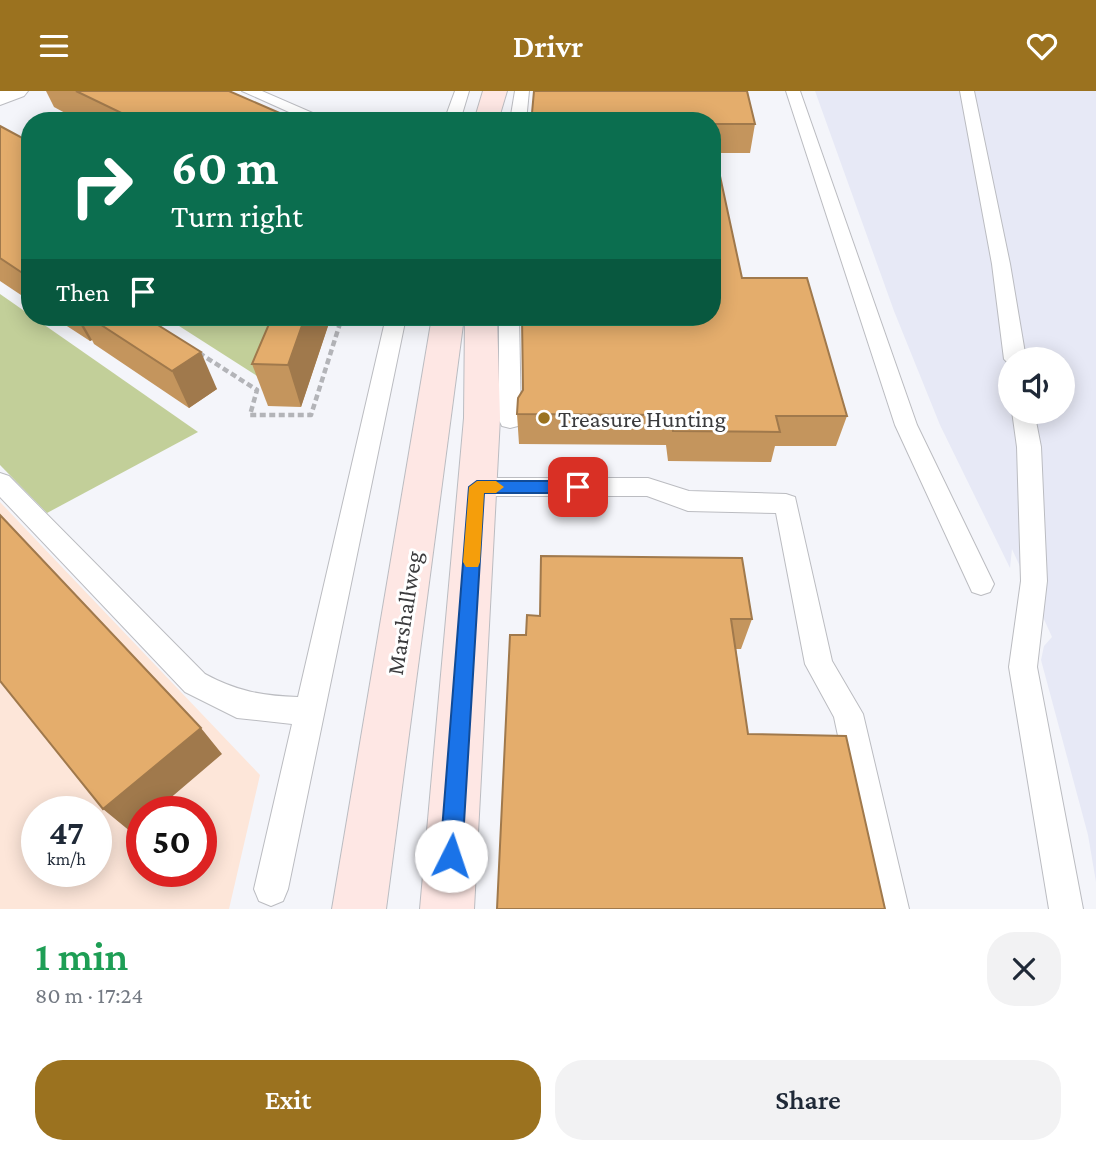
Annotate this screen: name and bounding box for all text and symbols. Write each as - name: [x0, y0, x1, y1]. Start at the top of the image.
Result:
- icon: menu: [35, 27, 73, 65]
- icon: heart: [1023, 27, 1061, 65]
- text: Drivr: [513, 28, 583, 64]
- icon: right: [56, 140, 147, 231]
- text: 60 m: [171, 140, 278, 195]
- text: Turn right: [171, 198, 303, 234]
- icon: arrive: [124, 273, 162, 311]
- text: Then: [56, 278, 110, 307]
- map controls: [998, 347, 1075, 424]
- button: sound: [998, 347, 1075, 424]
- place label: Treasure Hunting: [558, 405, 726, 432]
- marker: Treasure Hunting: [536, 410, 552, 426]
- pin: [548, 457, 608, 517]
- icon: arrive: [559, 468, 597, 506]
- street label: Marshallweg: [381, 549, 427, 677]
- speed limit sign: 50: [126, 796, 217, 887]
- text: 47: [49, 813, 84, 852]
- position arrow: [414, 819, 488, 893]
- text: km/h: [47, 849, 86, 869]
- text: 1 min: [35, 932, 128, 979]
- button: close: [987, 932, 1061, 1006]
- text: 80 m · 17:24: [35, 982, 143, 1008]
- button: Exit: [35, 1060, 541, 1140]
- button: Share: [555, 1060, 1061, 1140]

